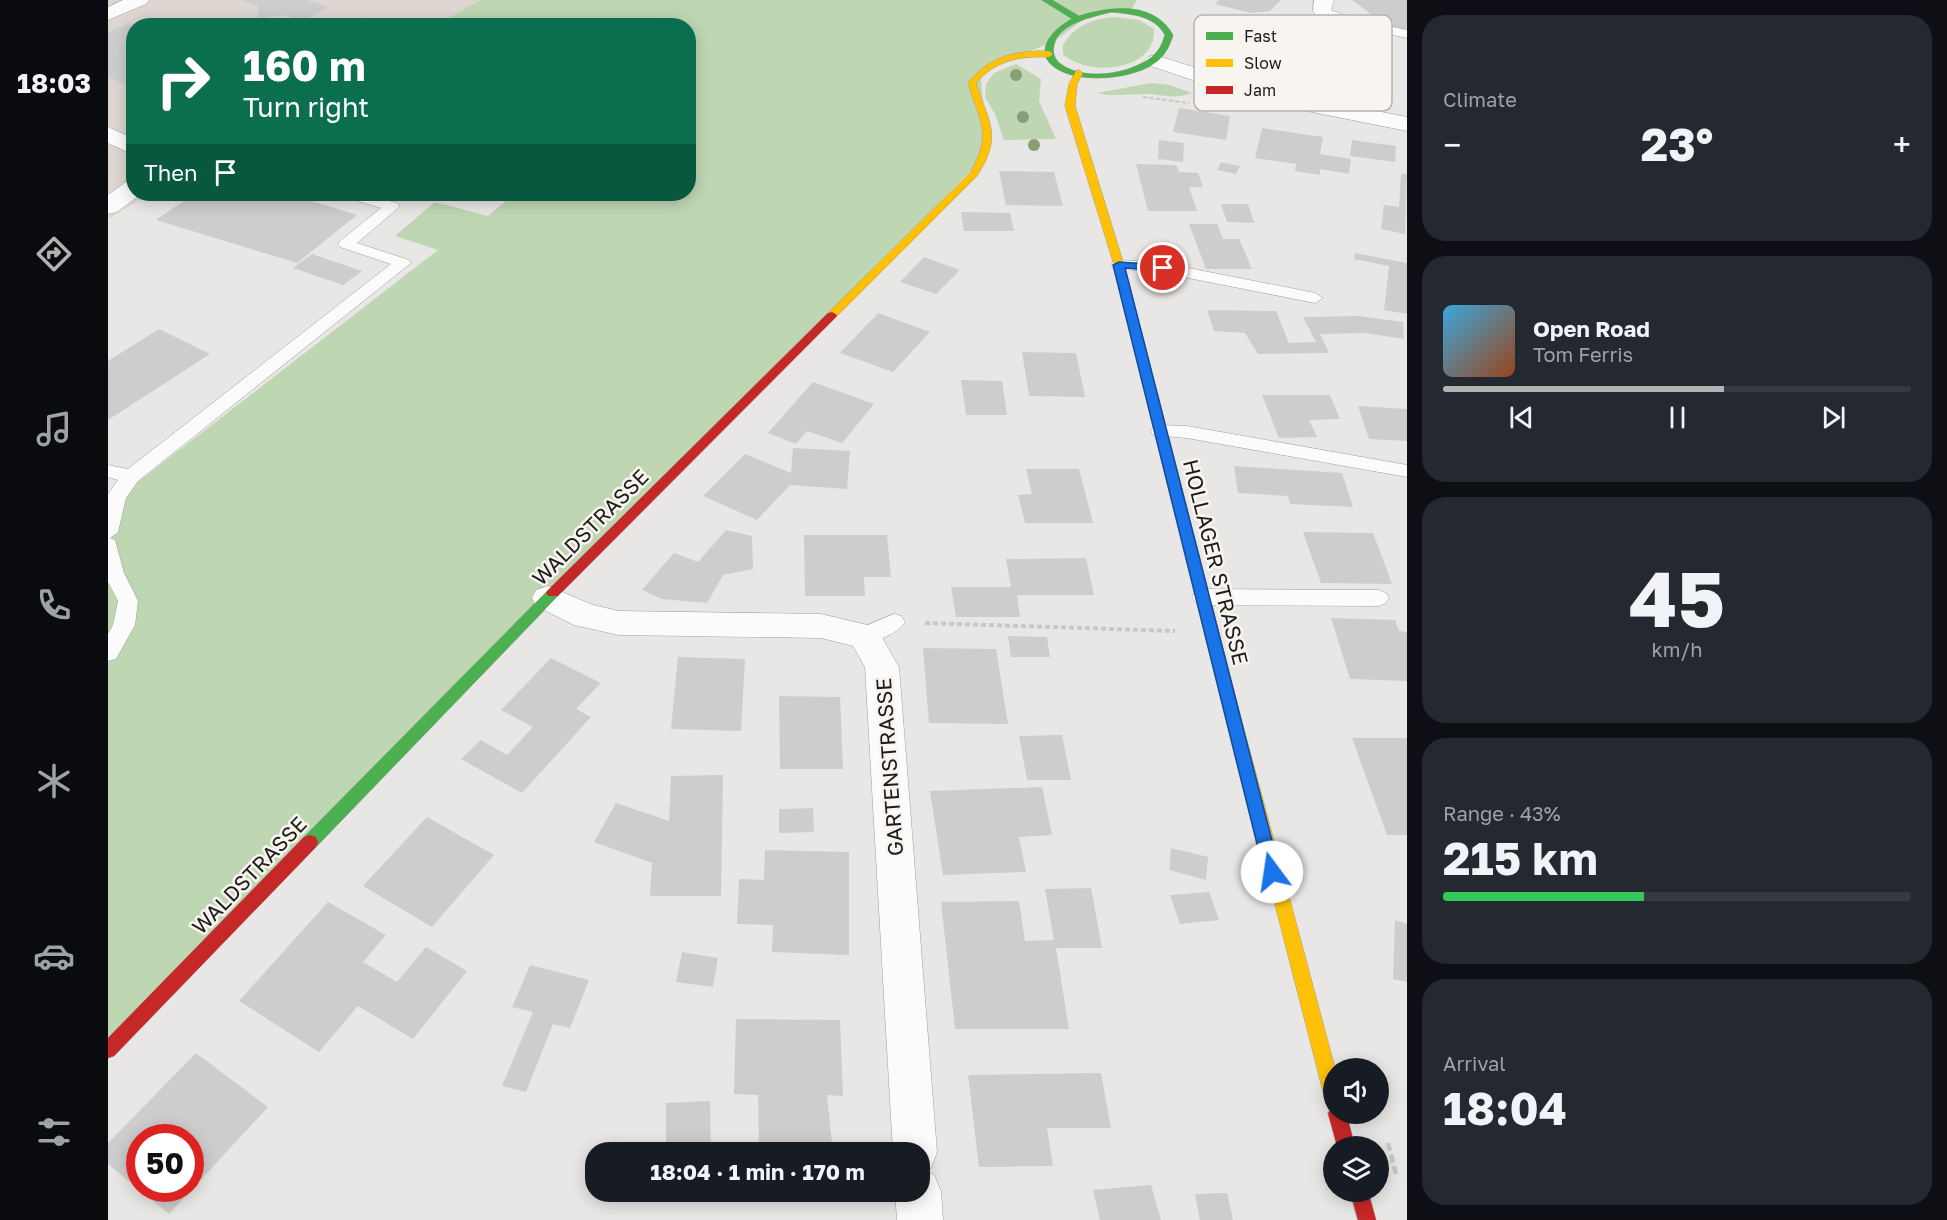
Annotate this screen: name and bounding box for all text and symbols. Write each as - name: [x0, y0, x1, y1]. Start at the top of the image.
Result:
- legend: [1194, 15, 1392, 111]
- text: Fast: [1244, 26, 1277, 46]
- text: 160 m: [243, 40, 366, 90]
- icon: right: [144, 42, 222, 120]
- text: Slow: [1244, 53, 1282, 73]
- text: 18:03: [17, 67, 91, 99]
- text: Jam: [1244, 80, 1276, 100]
- text: Climate: [1443, 87, 1517, 111]
- text: Turn right: [243, 91, 369, 123]
- text: 23°: [1641, 117, 1713, 171]
- text: −: [1443, 125, 1461, 164]
- text: +: [1893, 125, 1911, 164]
- icon: arrive: [209, 156, 242, 189]
- text: Then: [144, 159, 197, 186]
- icon: directions: [33, 233, 75, 275]
- pin: [1137, 242, 1188, 293]
- icon: arrive: [1146, 251, 1179, 284]
- text: Open Road: [1533, 315, 1650, 342]
- text: Tom Ferris: [1533, 342, 1633, 366]
- icon: previous: [1505, 401, 1538, 434]
- icon: pause: [1661, 401, 1694, 434]
- icon: next: [1817, 401, 1850, 434]
- icon: music: [33, 408, 75, 450]
- street label: HOLLAGER STRASSE: [1178, 457, 1254, 667]
- street label: WALDSTRASSE: [526, 463, 654, 591]
- text: 45: [1629, 551, 1725, 644]
- icon: phone: [33, 584, 75, 626]
- text: km/h: [1652, 637, 1702, 661]
- street label: GARTENSTRASSE: [870, 677, 908, 857]
- icon: climate: [33, 760, 75, 802]
- text: Range · 43%: [1443, 801, 1561, 825]
- street label: WALDSTRASSE: [186, 811, 312, 939]
- text: 215 km: [1443, 831, 1598, 885]
- position arrow: [1240, 840, 1304, 904]
- icon: car: [33, 935, 75, 977]
- text: Arrival: [1443, 1051, 1506, 1075]
- map controls: [1323, 1058, 1389, 1202]
- button: sound: [1323, 1058, 1389, 1124]
- text: 18:04: [1443, 1081, 1567, 1135]
- icon: filters: [33, 1111, 75, 1153]
- speed limit sign: 50: [126, 1124, 204, 1202]
- button: layers: [1323, 1136, 1389, 1202]
- text: 18:04 · 1 min · 170 m: [650, 1158, 865, 1185]

